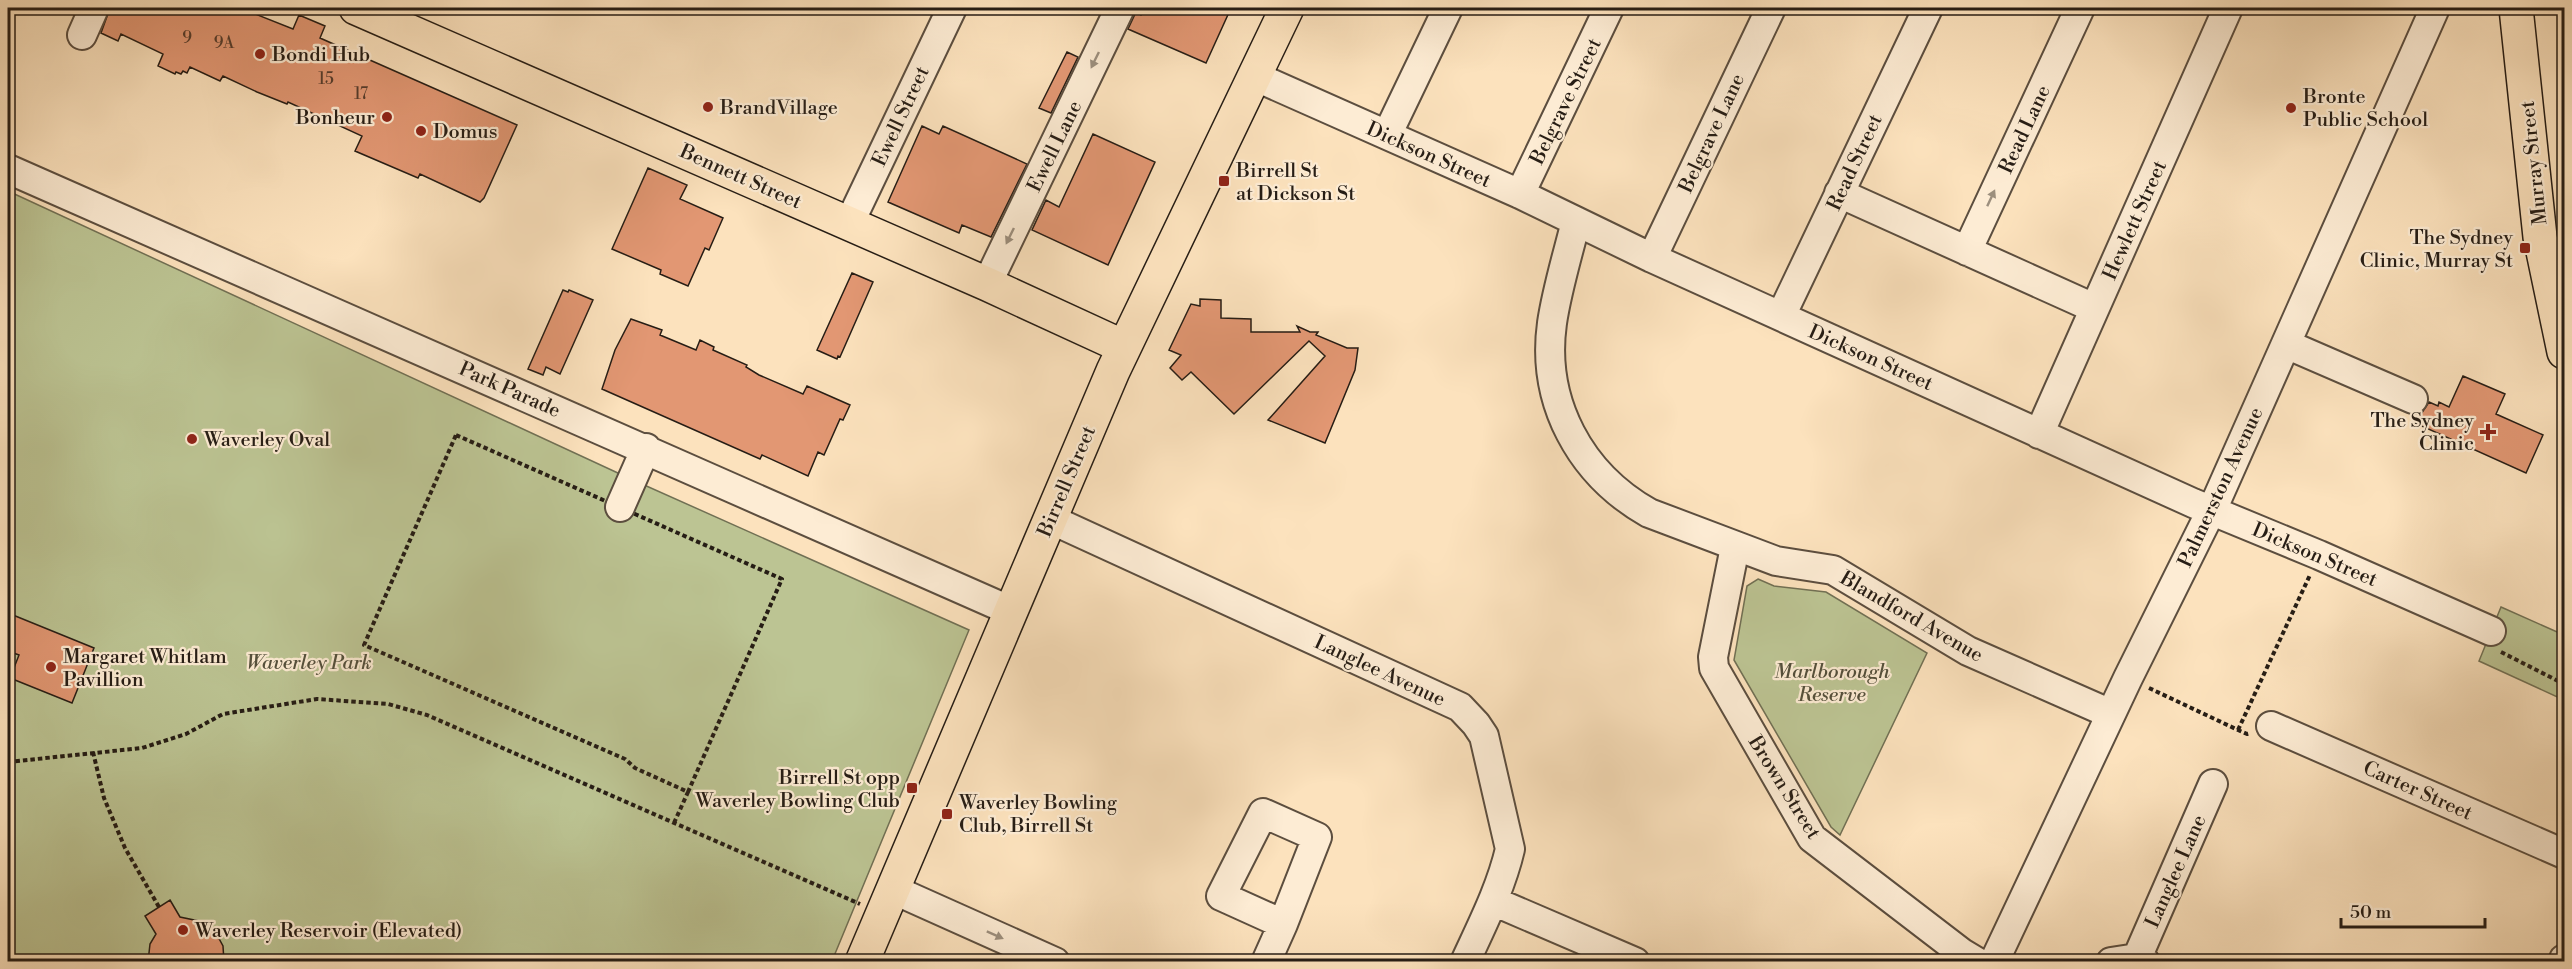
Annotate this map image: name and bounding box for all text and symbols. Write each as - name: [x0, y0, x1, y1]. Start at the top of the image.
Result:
- house number: 9: [182, 28, 192, 48]
- house number: 9A: [214, 33, 235, 53]
- street label: Belgrave Street: [1525, 34, 1608, 170]
- place label: Bondi Hub: [271, 43, 370, 68]
- marker: Bondi Hub: [253, 47, 267, 61]
- one-way arrow: [1090, 52, 1100, 69]
- street label: Ewell Street: [867, 62, 935, 171]
- house number: 15: [318, 69, 334, 89]
- street label: Belgrave Lane: [1673, 70, 1751, 198]
- street label: Read Lane: [1994, 81, 2057, 178]
- house number: 17: [354, 84, 368, 104]
- place label: Bronte Public School: [2302, 85, 2428, 133]
- place label: BrandVillage: [719, 96, 838, 121]
- street label: Ewell Lane: [1022, 97, 1088, 197]
- street label: Murray Street: [2516, 99, 2553, 226]
- marker: BrandVillage: [701, 100, 715, 114]
- marker: Bronte Public School: [2284, 101, 2298, 115]
- place label: Bonheur: [295, 106, 375, 131]
- marker: Bonheur: [380, 110, 394, 124]
- street label: Read Street: [1822, 110, 1889, 215]
- street label: Dickson Street: [1362, 117, 1495, 194]
- place label: Domus: [433, 120, 497, 145]
- marker: Domus: [414, 124, 428, 138]
- street label: Bennett Street: [675, 139, 805, 215]
- street label: Hewlett Street: [2098, 157, 2173, 284]
- place label: Birrell St at Dickson St: [1235, 159, 1355, 207]
- marker: Birrell St at Dickson St: [1217, 174, 1231, 188]
- one-way arrow: [1987, 189, 1996, 206]
- place label: The Sydney Clinic, Murray St: [2360, 226, 2513, 274]
- one-way arrow: [1005, 227, 1014, 244]
- marker: The Sydney Clinic, Murray St: [2518, 241, 2532, 255]
- street label: Dickson Street: [1804, 320, 1937, 397]
- street label: Park Parade: [455, 357, 564, 424]
- street label: Palmerston Avenue: [2173, 404, 2269, 572]
- place label: The Sydney Clinic: [2371, 409, 2474, 457]
- street label: Birrell Street: [1032, 422, 1102, 542]
- marker: The Sydney Clinic: [2479, 423, 2497, 441]
- place label: Waverley Oval: [203, 428, 330, 453]
- marker: Waverley Oval: [185, 432, 199, 446]
- street label: Dickson Street: [2248, 518, 2381, 593]
- street label: Blandford Avenue: [1834, 566, 1987, 668]
- street label: Langlee Avenue: [1310, 630, 1449, 713]
- place label: Margaret Whitlam Pavillion: [63, 645, 227, 693]
- park label: Waverley Park: [246, 651, 372, 676]
- marker: Margaret Whitlam Pavillion: [44, 660, 58, 674]
- park label: Marlborough Reserve: [1774, 660, 1891, 708]
- street label: Brown Street: [1741, 731, 1825, 844]
- street label: Carter Street: [2359, 756, 2476, 827]
- place label: Birrell St opp Waverley Bowling Club: [694, 766, 900, 814]
- marker: Birrell St opp Waverley Bowling Club: [905, 781, 919, 795]
- place label: Waverley Bowling Club, Birrell St: [958, 791, 1118, 839]
- marker: Waverley Bowling Club, Birrell St: [940, 807, 954, 821]
- street label: Langlee Lane: [2140, 811, 2212, 932]
- scale bar: [2341, 891, 2485, 929]
- text: 50 m: [2350, 901, 2392, 924]
- place label: Waverley Reservoir (Elevated): [194, 919, 462, 944]
- marker: Waverley Reservoir (Elevated): [176, 923, 190, 937]
- one-way arrow: [987, 930, 1004, 939]

